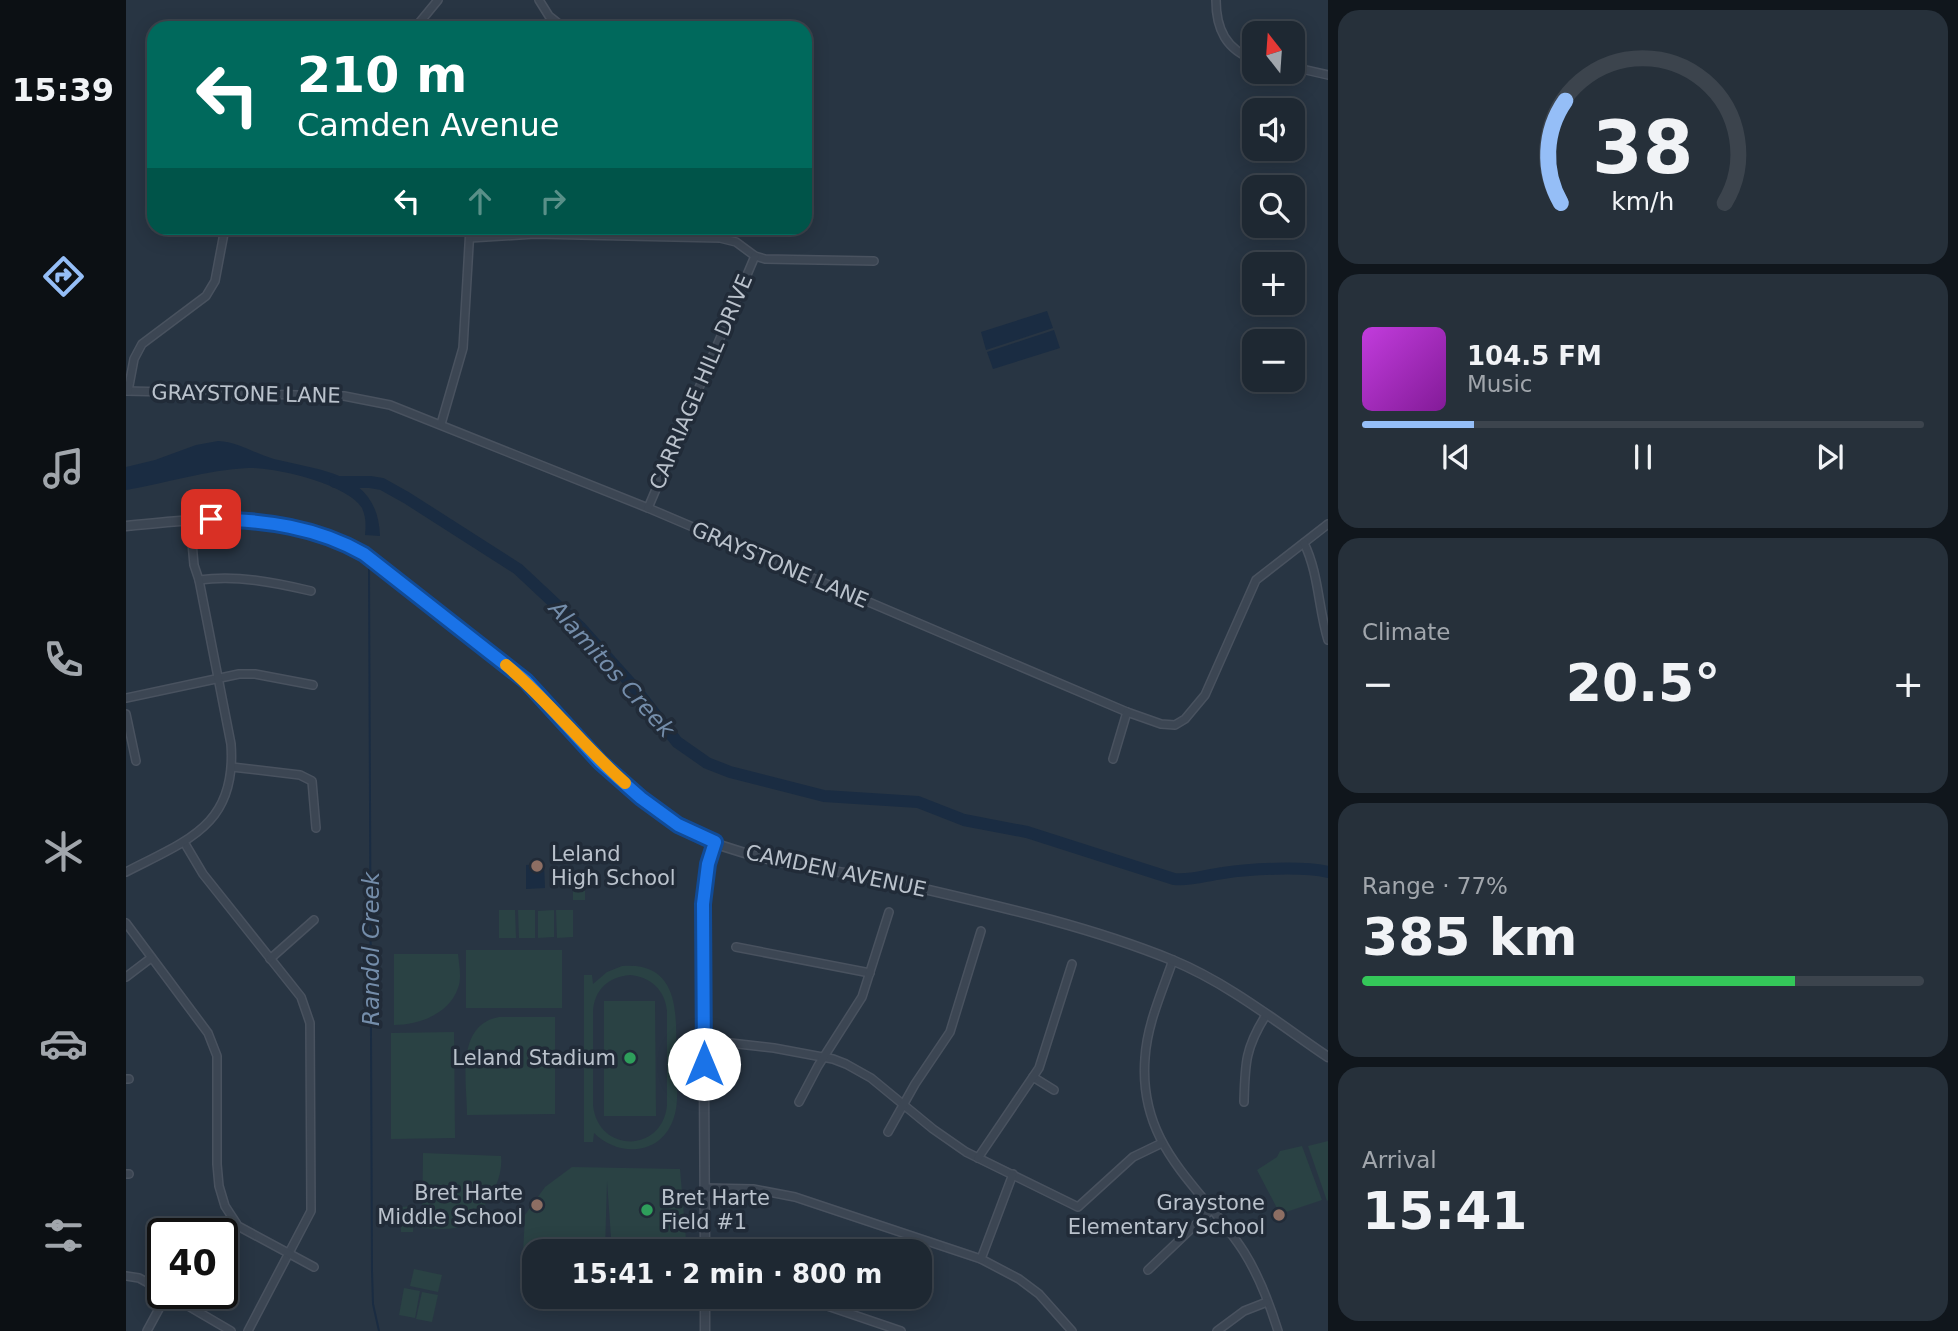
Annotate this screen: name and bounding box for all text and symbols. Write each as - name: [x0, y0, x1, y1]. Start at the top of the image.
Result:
- north arrow: [1242, 21, 1306, 84]
- map controls: [1242, 21, 1305, 392]
- text: 210 m: [297, 47, 467, 104]
- icon: left: [182, 49, 273, 140]
- text: 15:39: [12, 71, 114, 109]
- button: sound: [1242, 98, 1305, 161]
- text: 38: [1592, 105, 1694, 190]
- text: Camden Avenue: [297, 106, 559, 144]
- button: search: [1242, 175, 1305, 238]
- icon: left: [388, 182, 426, 220]
- icon: ahead: [461, 182, 499, 220]
- icon: right: [534, 182, 572, 220]
- text: km/h: [1611, 187, 1675, 216]
- icon: directions: [39, 252, 88, 301]
- button: +: [1242, 252, 1305, 315]
- street label: CARRIAGE HILL DRIVE: [645, 271, 757, 493]
- button: −: [1242, 329, 1305, 392]
- text: 104.5 FM: [1467, 341, 1602, 371]
- text: Music: [1467, 371, 1532, 397]
- street label: GRAYSTONE LANE: [151, 380, 341, 408]
- icon: previous: [1437, 438, 1475, 476]
- icon: pause: [1624, 438, 1662, 476]
- icon: next: [1811, 438, 1849, 476]
- icon: music: [39, 444, 88, 493]
- pin: [181, 489, 241, 549]
- icon: arrive: [192, 500, 230, 538]
- street label: GRAYSTONE LANE: [688, 517, 872, 613]
- water label: Alamitos Creek: [543, 594, 681, 744]
- text: Climate: [1362, 619, 1451, 645]
- icon: phone: [39, 635, 88, 684]
- text: 20.5°: [1566, 653, 1720, 713]
- text: −: [1362, 662, 1394, 706]
- text: +: [1892, 662, 1924, 706]
- icon: climate: [39, 827, 88, 876]
- street label: CAMDEN AVENUE: [744, 840, 928, 902]
- place label: Leland High School: [551, 842, 676, 890]
- marker: Leland High School: [529, 858, 545, 874]
- water label: Randol Creek: [358, 870, 384, 1026]
- text: Range · 77%: [1362, 873, 1508, 899]
- text: 385 km: [1362, 907, 1577, 967]
- icon: car: [39, 1019, 88, 1068]
- position arrow: [667, 1027, 741, 1101]
- place label: Leland Stadium: [452, 1046, 616, 1070]
- marker: Leland Stadium: [622, 1050, 638, 1066]
- text: Arrival: [1362, 1147, 1437, 1173]
- place label: Bret Harte Middle School: [377, 1181, 523, 1229]
- text: 15:41: [1362, 1181, 1528, 1241]
- place label: Bret Harte Field #1: [661, 1186, 770, 1234]
- place label: Graystone Elementary School: [1068, 1191, 1265, 1239]
- marker: Bret Harte Middle School: [529, 1197, 545, 1213]
- marker: Bret Harte Field #1: [639, 1202, 655, 1218]
- marker: Graystone Elementary School: [1271, 1207, 1287, 1223]
- icon: filters: [39, 1211, 88, 1260]
- speed limit sign: 40: [147, 1218, 238, 1309]
- text: 15:41 · 2 min · 800 m: [572, 1259, 882, 1289]

